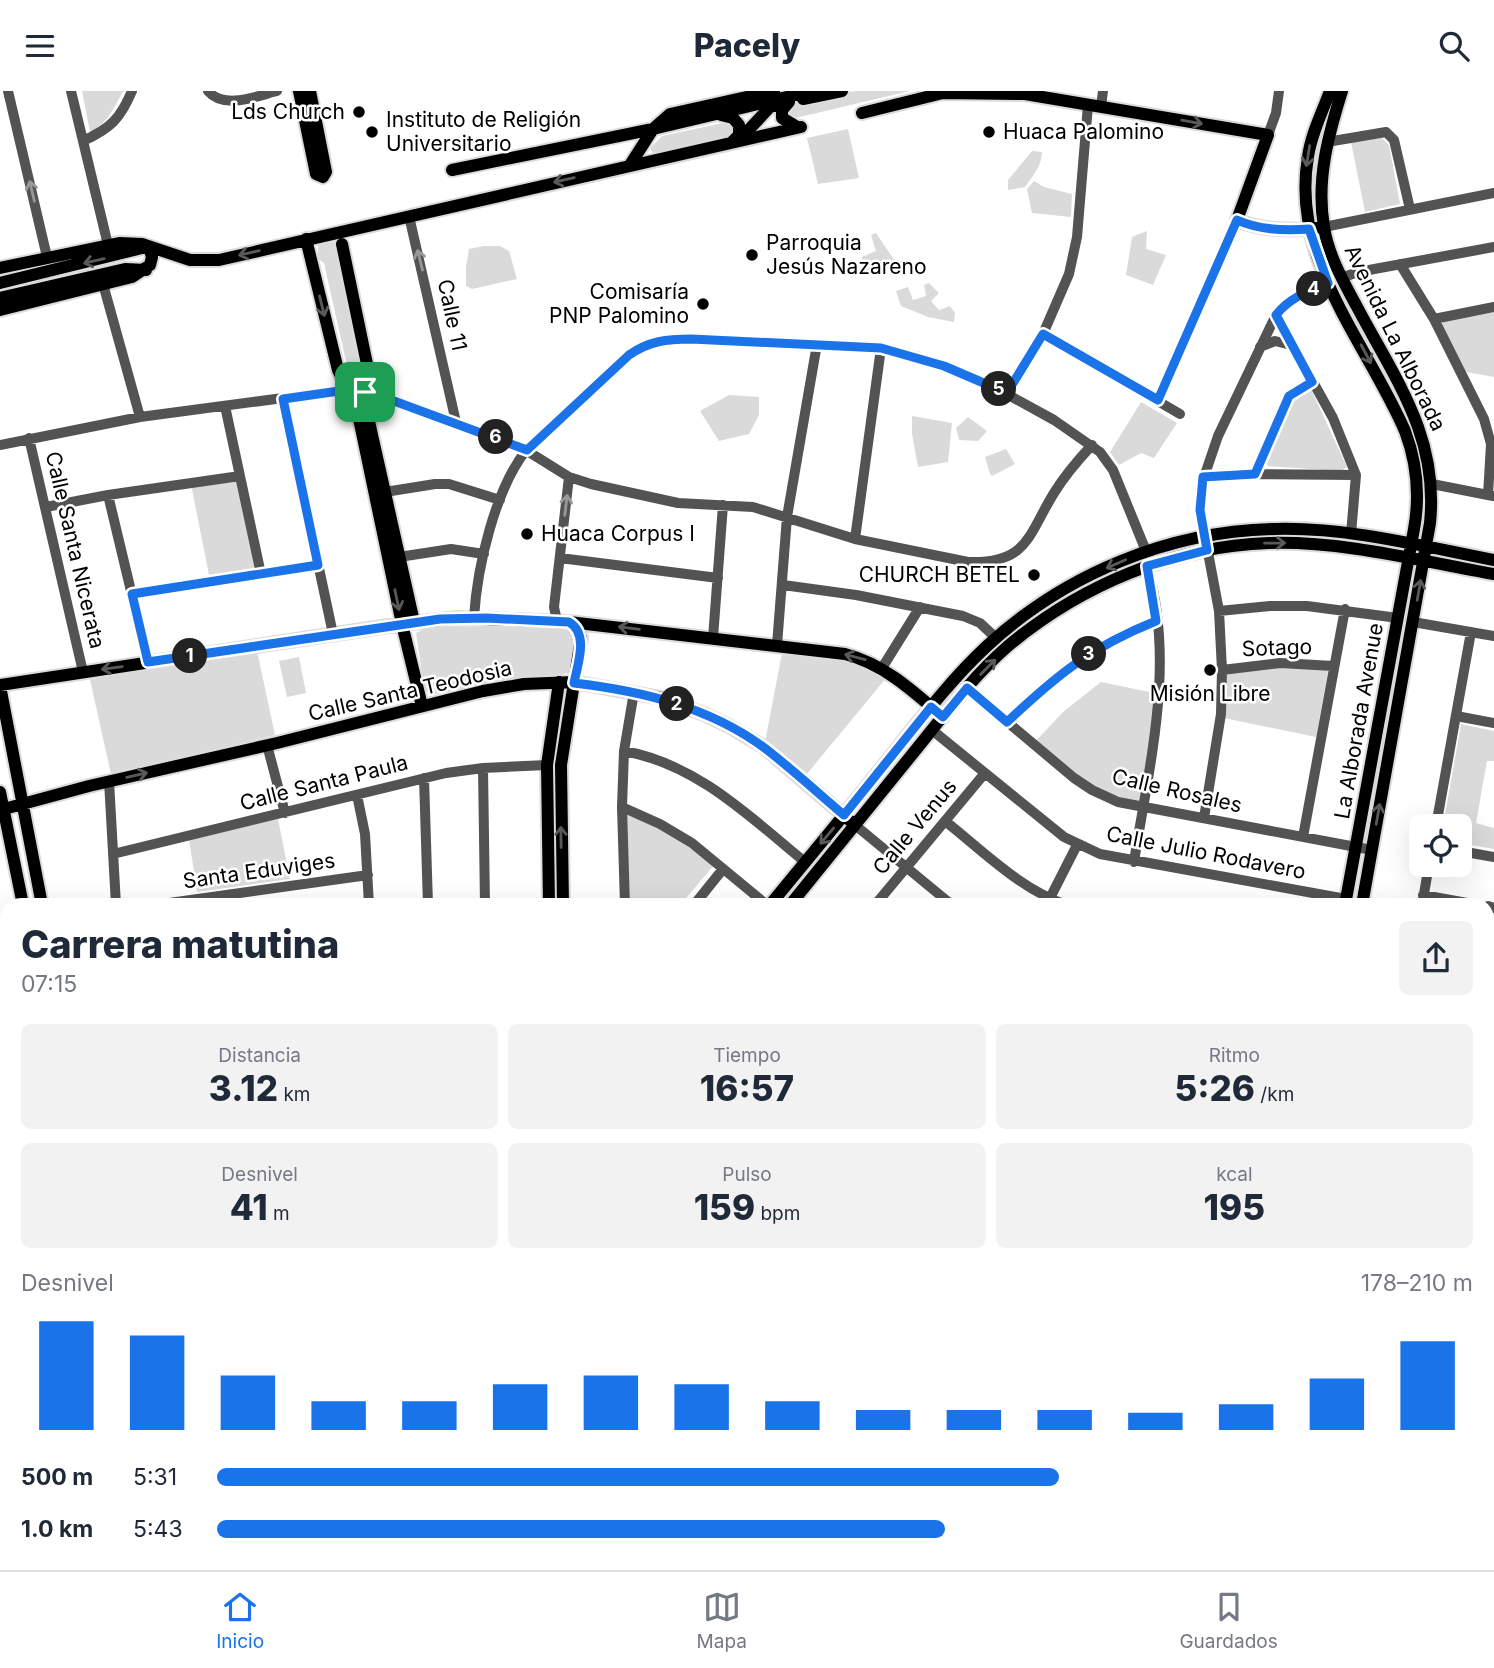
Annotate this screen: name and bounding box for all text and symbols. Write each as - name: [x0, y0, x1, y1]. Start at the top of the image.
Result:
- text: Pacely: [694, 26, 800, 65]
- icon: menu: [21, 27, 59, 65]
- icon: search: [1435, 27, 1473, 65]
- place label: Lds Church: [231, 99, 345, 124]
- marker: Lds Church: [351, 104, 367, 120]
- place label: Instituto de Religión Universitario: [386, 107, 581, 156]
- one-way arrow: [1180, 116, 1203, 129]
- place label: Huaca Palomino: [1003, 119, 1164, 144]
- marker: Instituto de Religión Universitario: [364, 124, 380, 140]
- marker: Huaca Palomino: [981, 124, 997, 140]
- one-way arrow: [1301, 144, 1314, 167]
- one-way arrow: [553, 174, 576, 188]
- one-way arrow: [25, 180, 38, 203]
- place label: Parroquia Jesús Nazareno: [766, 230, 927, 279]
- street label: Avenida La Alborada: [1340, 241, 1451, 435]
- one-way arrow: [238, 247, 261, 260]
- marker: Parroquia Jesús Nazareno: [744, 247, 760, 263]
- one-way arrow: [413, 249, 426, 272]
- one-way arrow: [83, 254, 106, 268]
- pin: 4: [1296, 271, 1332, 307]
- street label: Calle 11: [433, 277, 472, 353]
- text: 4: [1307, 277, 1320, 300]
- place label: Comisaría PNP Palomino: [549, 279, 689, 328]
- one-way arrow: [316, 294, 329, 316]
- marker: Comisaría PNP Palomino: [695, 296, 711, 312]
- one-way arrow: [1360, 343, 1373, 364]
- pin: [335, 362, 395, 422]
- pin: 5: [982, 371, 1016, 407]
- icon: arrive: [346, 373, 384, 411]
- text: 5: [992, 377, 1005, 400]
- pin: 6: [478, 419, 514, 455]
- text: 6: [489, 425, 502, 448]
- street label: Calle Santa Nicerata: [41, 449, 110, 651]
- one-way arrow: [560, 494, 573, 517]
- place label: Huaca Corpus I: [541, 521, 695, 546]
- marker: Huaca Corpus I: [519, 526, 535, 542]
- one-way arrow: [1263, 536, 1286, 550]
- one-way arrow: [1106, 558, 1127, 571]
- place label: CHURCH BETEL: [859, 562, 1020, 587]
- marker: CHURCH BETEL: [1026, 567, 1042, 583]
- one-way arrow: [1412, 579, 1426, 602]
- one-way arrow: [390, 588, 404, 611]
- street label: La Alborada Avenue: [1329, 621, 1388, 821]
- one-way arrow: [618, 622, 641, 635]
- street label: Sotago: [1241, 634, 1313, 661]
- pin: 3: [1072, 637, 1106, 671]
- pin: 1: [172, 639, 208, 673]
- text: 3: [1082, 642, 1095, 665]
- text: 1: [185, 644, 194, 667]
- one-way arrow: [844, 649, 866, 662]
- street label: Calle Santa Teodosia: [306, 655, 514, 726]
- one-way arrow: [979, 658, 996, 675]
- one-way arrow: [101, 662, 124, 675]
- marker: Misión Libre: [1202, 662, 1218, 678]
- place label: Misión Libre: [1150, 681, 1270, 706]
- pin: 2: [660, 687, 694, 721]
- text: 2: [671, 692, 682, 715]
- street label: Calle Santa Paula: [237, 750, 410, 815]
- street label: Calle Rosales: [1110, 763, 1244, 818]
- one-way arrow: [125, 768, 148, 781]
- street label: Calle Venus: [867, 774, 962, 880]
- one-way arrow: [1372, 803, 1385, 825]
- map controls: [1409, 814, 1472, 877]
- button: locate: [1409, 814, 1472, 877]
- street label: Calle Julio Rodavero: [1104, 821, 1308, 884]
- one-way arrow: [555, 825, 568, 848]
- one-way arrow: [819, 827, 835, 845]
- street label: Santa Eduviges: [181, 847, 337, 894]
- text: Carrera matutina: [21, 921, 339, 967]
- button: share: [1399, 921, 1473, 995]
- text: 07:15: [21, 970, 77, 998]
- text: Distancia: [218, 1044, 301, 1067]
- text: Tiempo: [713, 1044, 781, 1067]
- text: Ritmo: [1209, 1044, 1260, 1067]
- text: 3.12: [209, 1067, 278, 1109]
- text: 16:57: [700, 1067, 794, 1109]
- text: 5:26: [1174, 1067, 1255, 1109]
- text: km: [278, 1083, 310, 1106]
- text: /km: [1255, 1083, 1294, 1106]
- text: Desnivel: [221, 1163, 298, 1186]
- text: Pulso: [722, 1163, 772, 1186]
- text: kcal: [1216, 1163, 1252, 1186]
- text: 41: [230, 1186, 268, 1228]
- text: 159: [694, 1186, 755, 1228]
- text: 195: [1204, 1186, 1265, 1228]
- text: m: [268, 1202, 290, 1225]
- text: bpm: [755, 1202, 800, 1225]
- text: Desnivel: [21, 1269, 114, 1297]
- text: 178–210 m: [1361, 1269, 1473, 1297]
- text: 500 m: [21, 1463, 93, 1491]
- text: 5:31: [133, 1463, 177, 1491]
- text: 1.0 km: [21, 1515, 93, 1543]
- text: 5:43: [133, 1515, 183, 1543]
- tab: Inicio: [216, 1588, 264, 1653]
- tab: Mapa: [697, 1588, 747, 1653]
- tab: Guardados: [1179, 1588, 1278, 1653]

